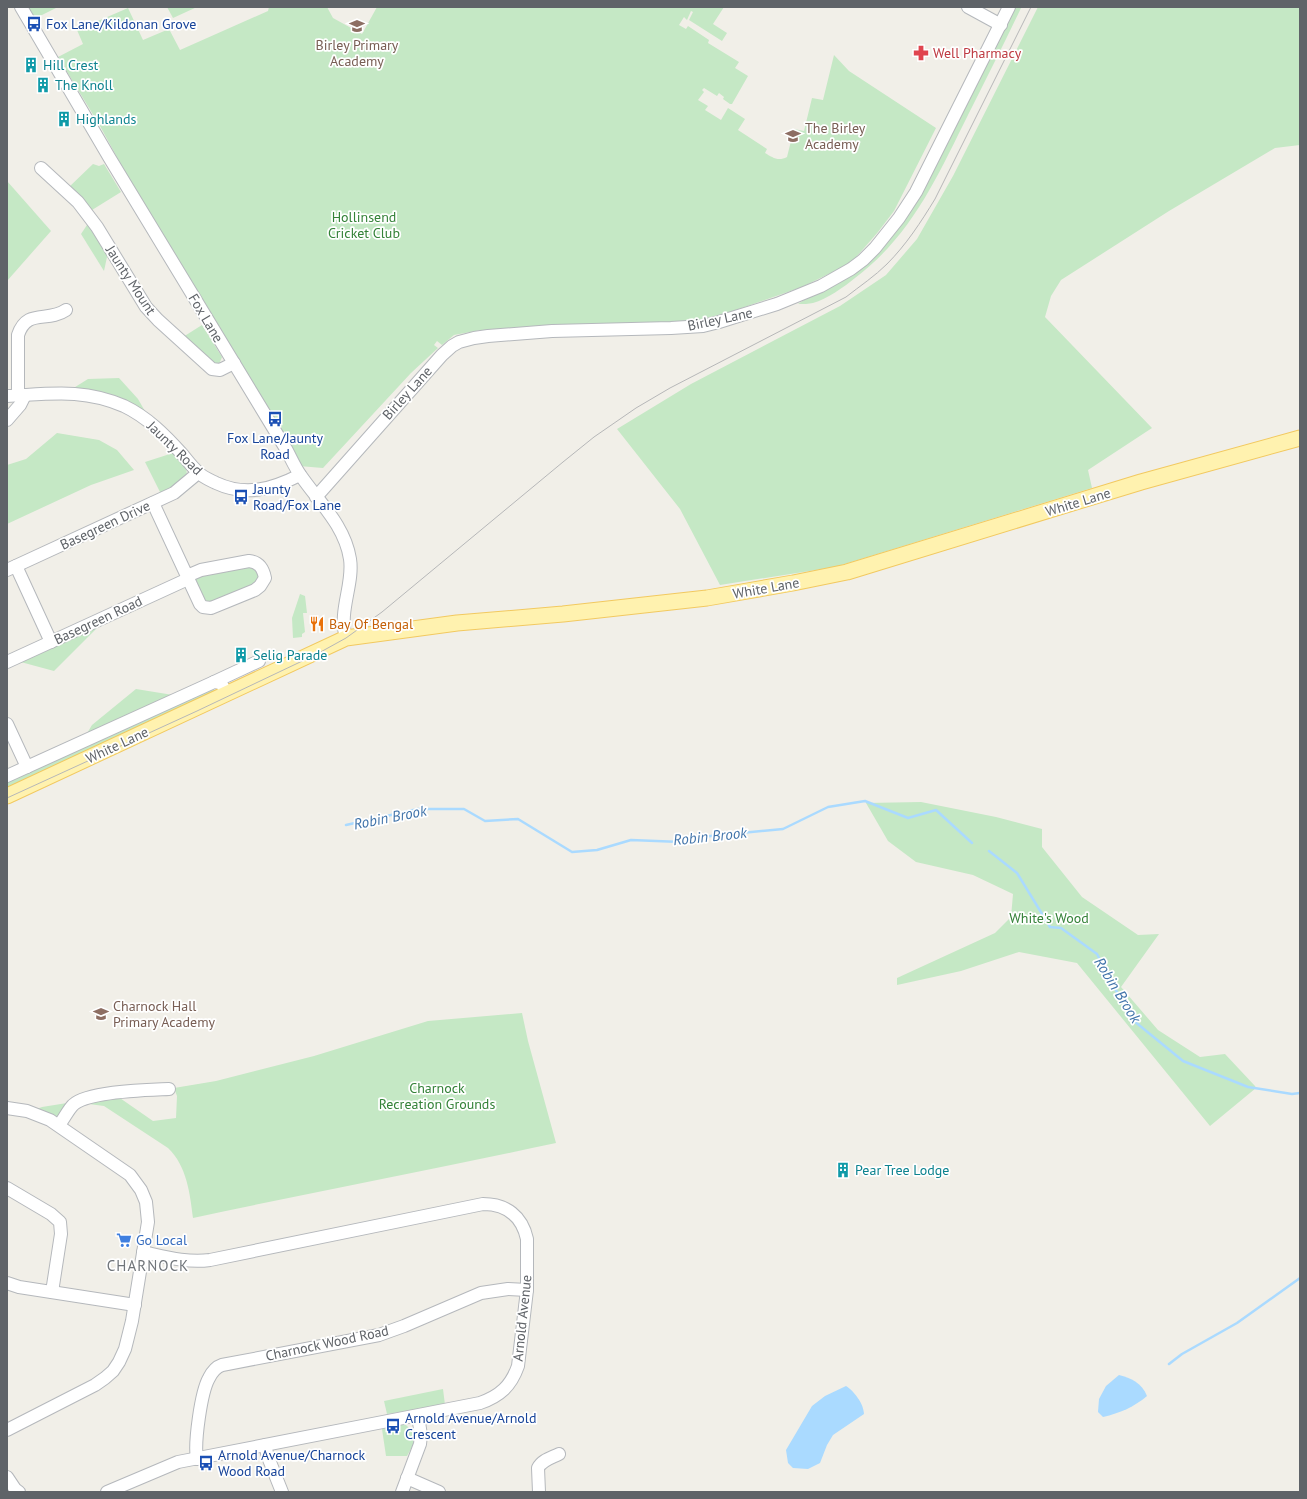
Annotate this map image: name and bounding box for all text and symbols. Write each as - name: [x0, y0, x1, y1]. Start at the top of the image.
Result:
- bus stop icon: Fox Lane/Kildonan Grove: [25, 15, 43, 33]
- place label: Fox Lane/Kildonan Grove: [46, 15, 196, 33]
- school or university icon: Birley Primary Academy: [348, 17, 366, 35]
- place label: Birley Primary Academy: [316, 36, 399, 70]
- pharmacy icon: Well Pharmacy: [912, 44, 930, 62]
- place label: Well Pharmacy: [933, 44, 1022, 62]
- building icon: Hill Crest: [22, 56, 40, 74]
- place label: Hill Crest: [43, 56, 99, 74]
- building icon: The Knoll: [34, 76, 52, 94]
- place label: The Knoll: [55, 76, 113, 94]
- building icon: Highlands: [55, 110, 73, 128]
- place label: Highlands: [76, 110, 137, 128]
- place label: The Birley Academy: [805, 119, 866, 153]
- school or university icon: The Birley Academy: [784, 127, 802, 145]
- park label: Hollinsend Cricket Club: [328, 208, 400, 242]
- street label: Jaunty Mount: [101, 241, 160, 318]
- street label: Fox Lane: [184, 290, 228, 346]
- street label: Birley Lane: [686, 303, 754, 335]
- street label: Birley Lane: [378, 362, 436, 424]
- bus stop icon: Fox Lane/Jaunty Road: [266, 410, 284, 428]
- street label: Jaunty Road: [143, 416, 207, 479]
- place label: Fox Lane/Jaunty Road: [227, 429, 323, 463]
- place label: Jaunty Road/Fox Lane: [252, 480, 341, 514]
- street label: White Lane: [1043, 484, 1113, 520]
- bus stop icon: Jaunty Road/Fox Lane: [232, 488, 250, 506]
- street label: Basegreen Drive: [57, 496, 153, 554]
- street label: White Lane: [731, 573, 801, 603]
- street label: Basegreen Road: [51, 592, 145, 648]
- restaurant icon: Bay Of Bengal: [308, 615, 326, 633]
- place label: Bay Of Bengal: [329, 615, 413, 633]
- building icon: Selig Parade: [232, 646, 250, 664]
- place label: Selig Parade: [253, 646, 327, 664]
- street label: White Lane: [83, 723, 151, 767]
- water label: Robin Brook: [352, 800, 429, 833]
- water label: Robin Brook: [672, 823, 749, 849]
- park label: White's Wood: [1009, 909, 1089, 927]
- water label: Robin Brook: [1090, 954, 1146, 1027]
- place label: Charnock Hall Primary Academy: [113, 997, 216, 1031]
- school or university icon: Charnock Hall Primary Academy: [92, 1005, 110, 1023]
- park label: Charnock Recreation Grounds: [379, 1079, 495, 1113]
- building icon: Pear Tree Lodge: [834, 1161, 852, 1179]
- place label: Pear Tree Lodge: [855, 1161, 949, 1179]
- supermarket icon: Go Local: [115, 1231, 133, 1249]
- place label: Go Local: [136, 1231, 187, 1249]
- district label: CHARNOCK: [107, 1256, 189, 1275]
- street label: Arnold Avenue: [509, 1274, 535, 1362]
- street label: Charnock Wood Road: [264, 1321, 390, 1365]
- place label: Arnold Avenue/Arnold Crescent: [405, 1409, 536, 1443]
- bus stop icon: Arnold Avenue/Arnold Crescent: [384, 1417, 402, 1435]
- place label: Arnold Avenue/Charnock Wood Road: [218, 1446, 366, 1480]
- bus stop icon: Arnold Avenue/Charnock Wood Road: [197, 1454, 215, 1472]

